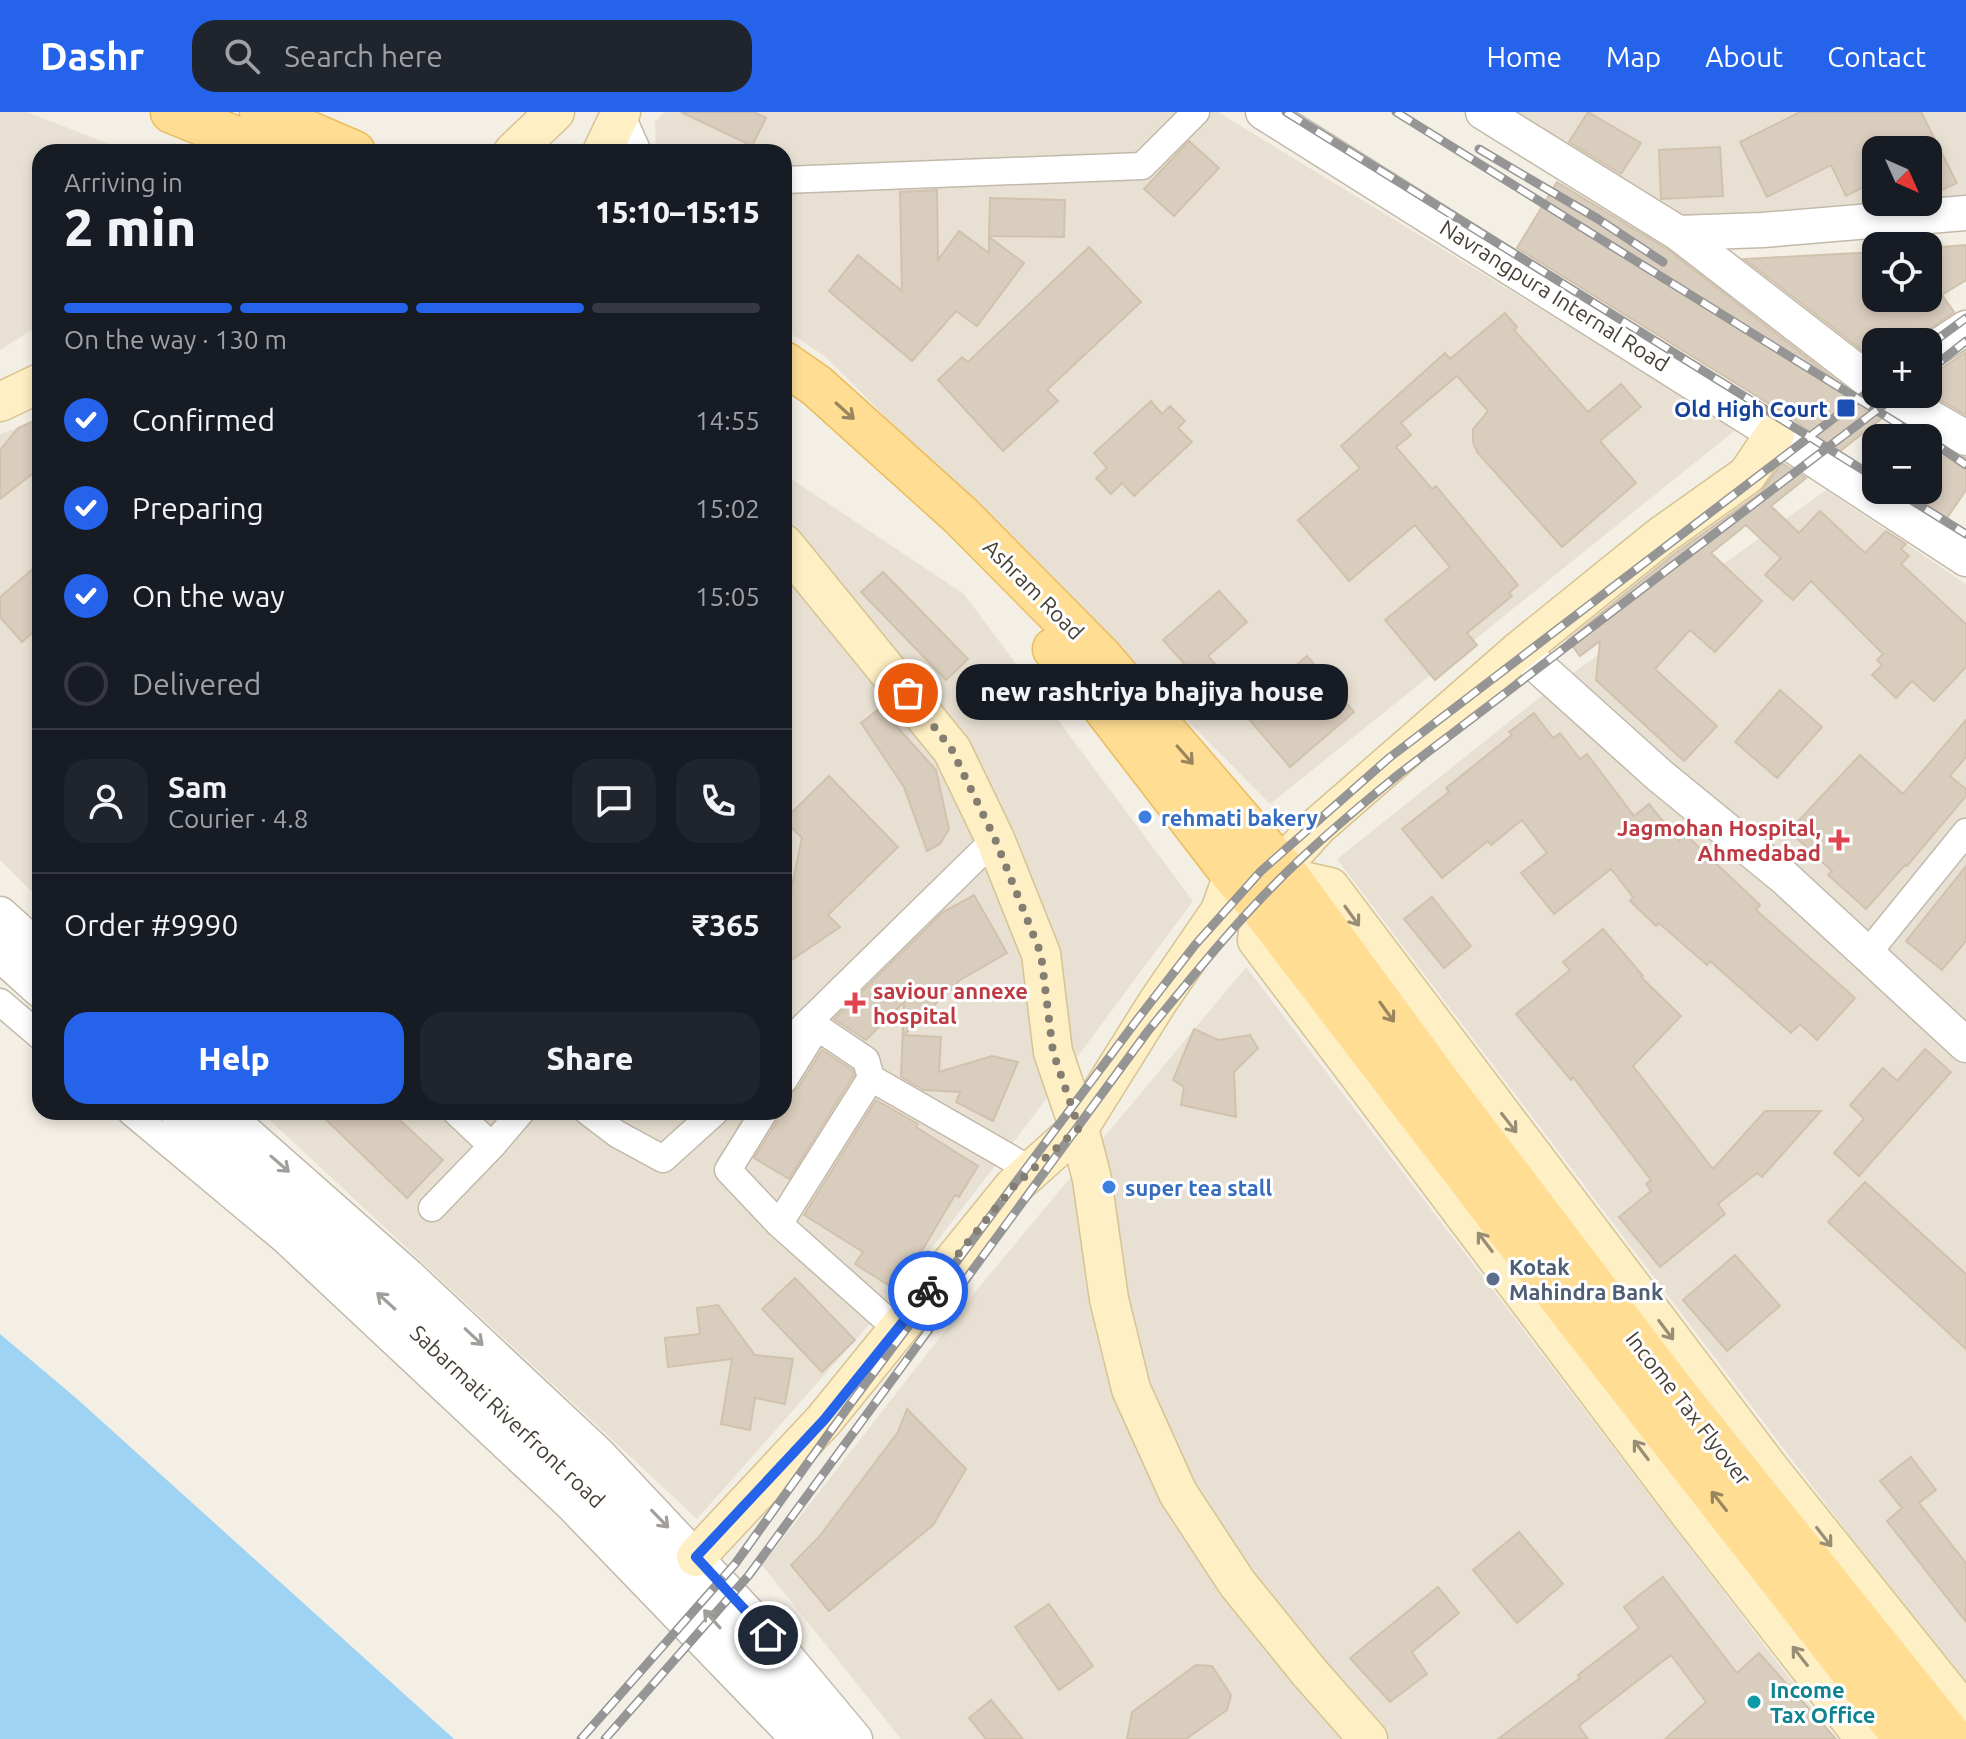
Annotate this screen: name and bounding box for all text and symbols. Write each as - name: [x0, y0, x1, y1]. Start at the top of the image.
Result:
- search box: [192, 20, 752, 92]
- icon: search: [220, 34, 264, 78]
- text: Dashr: [40, 35, 144, 77]
- text: Search here: [284, 39, 443, 73]
- text: Home: [1487, 41, 1562, 72]
- text: Map: [1606, 41, 1661, 72]
- text: About: [1705, 41, 1783, 72]
- text: Contact: [1827, 41, 1926, 72]
- north arrow: [1862, 136, 1942, 216]
- map controls: [1862, 136, 1942, 504]
- text: Arriving in: [64, 168, 183, 197]
- text: 15:10–15:15: [595, 195, 760, 229]
- text: 2 min: [64, 198, 196, 256]
- street label: Navrangpura Internal Road: [1436, 214, 1674, 376]
- button: locate: [1862, 232, 1942, 312]
- text: On the way · 130 m: [64, 325, 287, 354]
- button: +: [1862, 328, 1942, 408]
- place label: Old High Court: [1674, 396, 1828, 421]
- marker: Old High Court: [1835, 397, 1857, 419]
- icon: check: [64, 398, 108, 442]
- one-way arrow: [835, 401, 855, 420]
- text: Confirmed: [132, 403, 275, 437]
- text: 14:55: [695, 406, 760, 435]
- button: −: [1862, 424, 1942, 504]
- icon: check: [64, 486, 108, 530]
- text: Preparing: [132, 491, 264, 525]
- text: 15:02: [695, 494, 760, 523]
- street label: Ashram Road: [979, 534, 1089, 644]
- icon: check: [64, 574, 108, 618]
- text: On the way: [132, 579, 285, 613]
- text: 15:05: [695, 582, 760, 611]
- pin: [874, 659, 942, 727]
- callout: new rashtriya bhajiya house: [956, 665, 1348, 721]
- text: Delivered: [132, 667, 261, 701]
- icon: bag: [886, 671, 930, 715]
- text: new rashtriya bhajiya house: [980, 677, 1324, 706]
- one-way arrow: [1176, 744, 1194, 764]
- button: person: [64, 759, 148, 843]
- button: chat: [572, 759, 656, 843]
- button: phone: [676, 759, 760, 843]
- text: Sam: [168, 770, 227, 804]
- text: Courier · 4.8: [168, 804, 308, 833]
- place label: rehmati bakery: [1161, 805, 1318, 830]
- marker: rehmati bakery: [1136, 808, 1154, 826]
- place label: Jagmohan Hospital, Ahmedabad: [1617, 815, 1821, 865]
- marker: Jagmohan Hospital, Ahmedabad: [1828, 829, 1850, 851]
- one-way arrow: [1343, 905, 1360, 927]
- text: Order #9990: [64, 908, 238, 942]
- text: ₹365: [692, 908, 760, 942]
- place label: saviour annexe hospital: [873, 978, 1028, 1028]
- marker: saviour annexe hospital: [844, 992, 866, 1014]
- one-way arrow: [1379, 1000, 1396, 1022]
- button: Help: [64, 1012, 404, 1104]
- button: Share: [420, 1012, 760, 1104]
- one-way arrow: [1500, 1112, 1517, 1133]
- one-way arrow: [270, 1154, 290, 1172]
- place label: super tea stall: [1125, 1175, 1272, 1200]
- marker: super tea stall: [1100, 1178, 1118, 1196]
- one-way arrow: [1476, 1232, 1493, 1253]
- courier: [888, 1251, 968, 1331]
- place label: Kotak Mahindra Bank: [1509, 1254, 1664, 1304]
- icon: bike: [906, 1269, 950, 1313]
- marker: Kotak Mahindra Bank: [1484, 1270, 1502, 1288]
- one-way arrow: [376, 1293, 396, 1311]
- one-way arrow: [1658, 1319, 1675, 1341]
- street label: Sabarmati Riverfront road: [406, 1320, 610, 1512]
- street label: Income Tax Flyover: [1621, 1326, 1757, 1490]
- one-way arrow: [464, 1328, 484, 1347]
- one-way arrow: [1633, 1440, 1650, 1461]
- one-way arrow: [1710, 1491, 1728, 1512]
- one-way arrow: [650, 1509, 669, 1529]
- one-way arrow: [1815, 1526, 1833, 1547]
- pin: [734, 1601, 802, 1669]
- one-way arrow: [704, 1610, 722, 1630]
- icon: home: [746, 1613, 790, 1657]
- one-way arrow: [1791, 1646, 1809, 1667]
- place label: Income Tax Office: [1770, 1677, 1875, 1727]
- marker: Income Tax Office: [1745, 1693, 1763, 1711]

